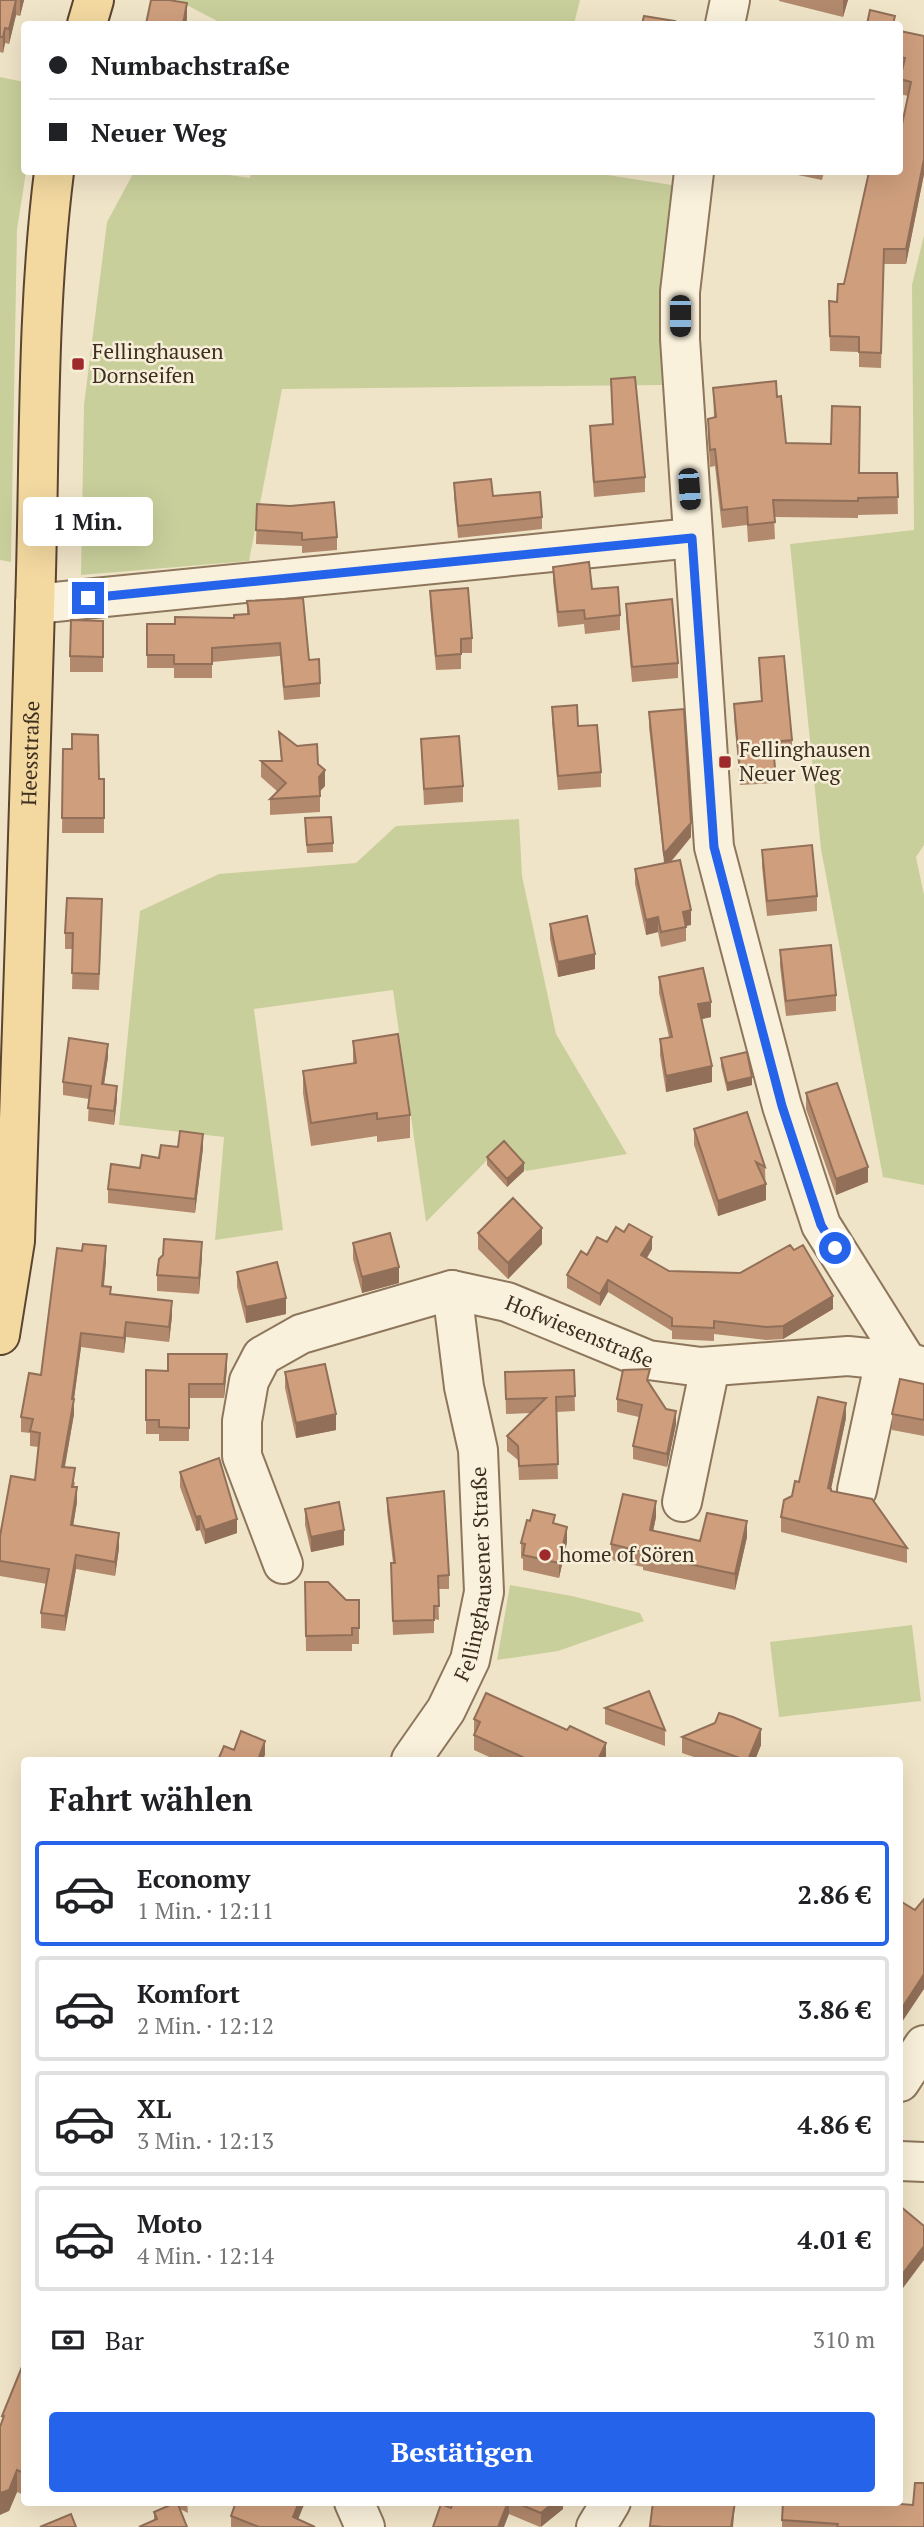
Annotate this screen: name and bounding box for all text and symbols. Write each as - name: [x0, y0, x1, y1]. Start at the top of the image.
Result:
- text: Numbachstraße: [91, 48, 290, 82]
- text: Neuer Weg: [91, 115, 227, 149]
- car: [670, 295, 691, 337]
- place label: Fellinghausen Dornseifen: [92, 337, 224, 389]
- marker: Fellinghausen Dornseifen: [70, 356, 86, 372]
- car: [678, 467, 701, 511]
- callout: 1 Min.: [23, 496, 153, 546]
- text: 1 Min.: [53, 506, 123, 537]
- route end: [72, 582, 104, 614]
- street label: Heesstraße: [14, 700, 45, 806]
- place label: Fellinghausen Neuer Weg: [739, 735, 871, 787]
- marker: Fellinghausen Neuer Weg: [717, 754, 733, 770]
- route start: [819, 1232, 851, 1264]
- street label: Hofwiesenstraße: [501, 1288, 658, 1374]
- street label: Fellinghausener Straße: [447, 1466, 497, 1686]
- place label: home of Sören: [559, 1540, 695, 1568]
- marker: home of Sören: [537, 1547, 553, 1563]
- text: Fahrt wählen: [49, 1778, 253, 1820]
- text: Economy: [137, 1861, 250, 1895]
- icon: car: [53, 1862, 116, 1925]
- text: 2.86 €: [798, 1877, 871, 1911]
- text: 1 Min. · 12:11: [137, 1895, 274, 1926]
- text: Komfort: [137, 1976, 240, 2010]
- icon: car: [53, 1977, 116, 2040]
- text: 3.86 €: [798, 1992, 871, 2026]
- text: 2 Min. · 12:12: [137, 2010, 274, 2041]
- text: XL: [137, 2091, 171, 2125]
- icon: car: [53, 2092, 116, 2155]
- text: 4.86 €: [798, 2107, 871, 2141]
- text: 3 Min. · 12:13: [137, 2125, 274, 2156]
- text: Moto: [137, 2206, 202, 2240]
- icon: car: [53, 2207, 116, 2270]
- text: 4.01 €: [798, 2222, 871, 2256]
- text: 4 Min. · 12:14: [137, 2240, 274, 2271]
- icon: cash: [49, 2321, 87, 2359]
- text: Bar: [105, 2323, 144, 2357]
- text: 310 m: [813, 2324, 875, 2355]
- button: Bestätigen: [49, 2412, 875, 2492]

